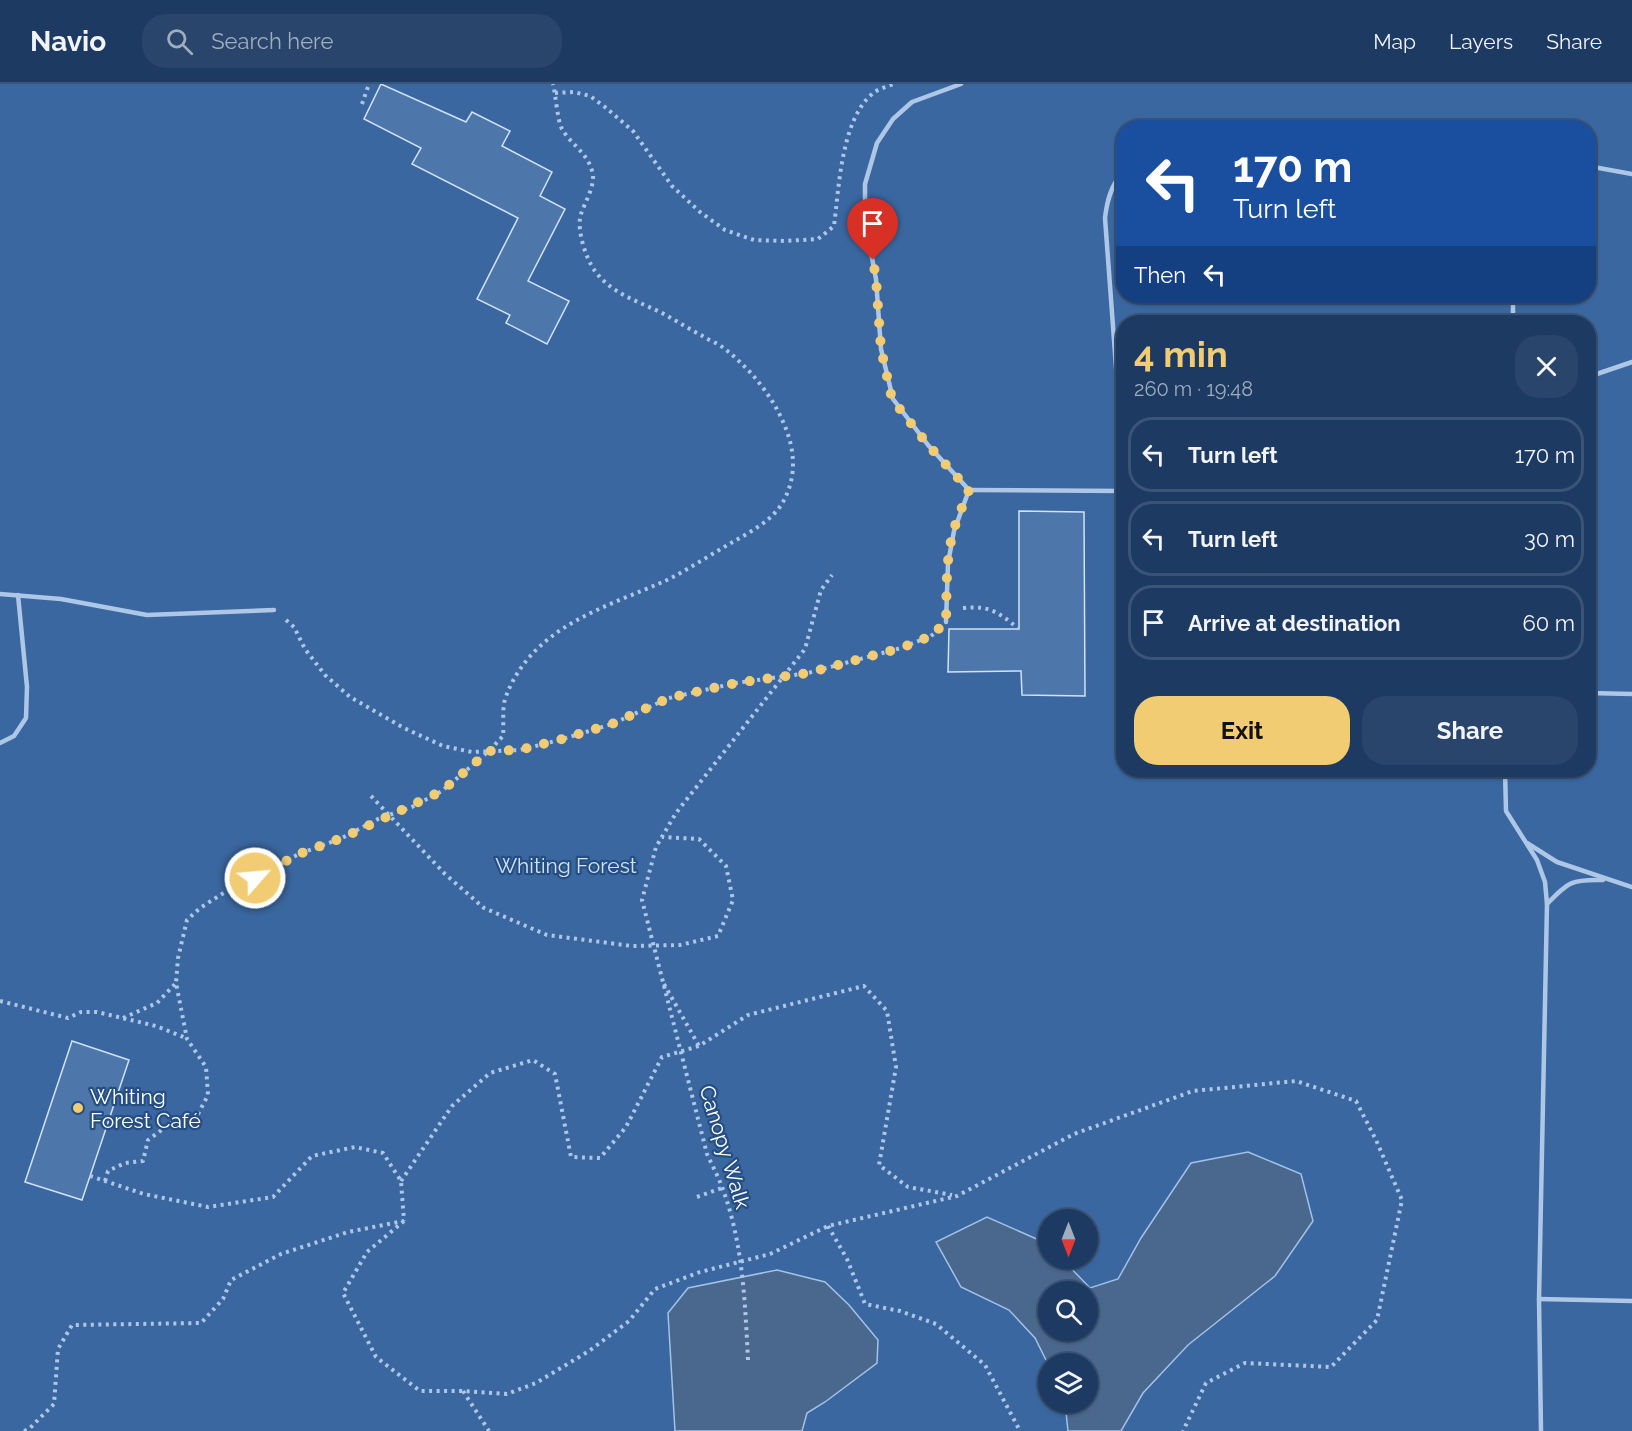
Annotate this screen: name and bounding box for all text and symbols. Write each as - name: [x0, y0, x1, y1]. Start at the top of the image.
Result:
- search box: [142, 14, 562, 68]
- text: Navio: [30, 25, 106, 58]
- icon: search: [163, 25, 196, 58]
- text: Search here: [211, 28, 333, 54]
- text: Map: [1373, 29, 1416, 54]
- text: Layers: [1449, 29, 1513, 54]
- text: Share: [1546, 29, 1602, 54]
- text: 170 m: [1233, 143, 1352, 192]
- icon: left: [1134, 144, 1212, 222]
- text: Turn left: [1233, 193, 1336, 224]
- pin: [847, 198, 898, 260]
- icon: arrive: [856, 207, 889, 240]
- icon: left: [1198, 258, 1231, 291]
- text: Then: [1134, 262, 1186, 288]
- text: 4 min: [1134, 333, 1228, 375]
- button: close: [1515, 335, 1578, 398]
- text: 260 m · 19:48: [1134, 377, 1253, 401]
- icon: left: [1137, 438, 1170, 471]
- text: Turn left: [1188, 442, 1278, 468]
- text: 170 m: [1515, 442, 1575, 468]
- icon: left: [1137, 522, 1170, 555]
- text: Turn left: [1188, 526, 1278, 552]
- text: 30 m: [1524, 526, 1575, 552]
- icon: arrive: [1137, 606, 1170, 639]
- text: Arrive at destination: [1188, 610, 1401, 636]
- text: 60 m: [1522, 610, 1575, 636]
- button: Exit: [1134, 696, 1350, 765]
- button: Share: [1362, 696, 1578, 765]
- position arrow: [223, 846, 287, 910]
- park label: Whiting Forest: [495, 853, 637, 878]
- street label: Canopy Walk: [694, 1082, 756, 1212]
- place label: Whiting Forest Café: [90, 1084, 201, 1133]
- marker: Whiting Forest Café: [71, 1101, 85, 1115]
- north arrow: [1038, 1209, 1098, 1269]
- map controls: [1038, 1209, 1098, 1413]
- button: search: [1038, 1281, 1098, 1341]
- button: layers: [1038, 1353, 1098, 1413]

